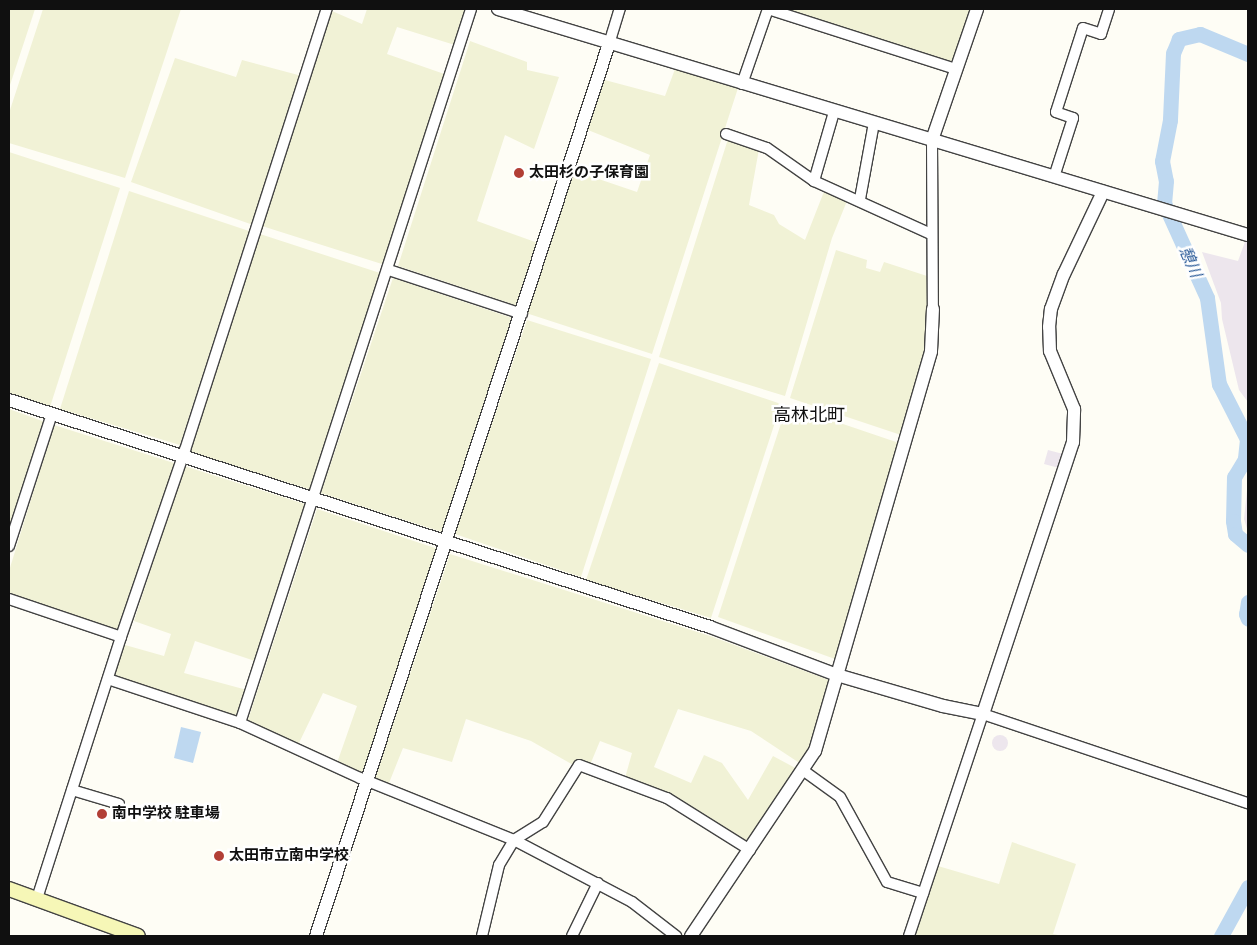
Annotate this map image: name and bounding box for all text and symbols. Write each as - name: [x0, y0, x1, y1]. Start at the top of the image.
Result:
- place label: 太田杉の子保育園: [529, 164, 649, 182]
- marker: 太田杉の子保育園: [513, 167, 525, 179]
- water label: 憩川: [1175, 243, 1205, 281]
- district label: 高林北町: [773, 404, 845, 426]
- place label: 南中学校 駐車場: [112, 805, 220, 823]
- marker: 南中学校 駐車場: [96, 808, 108, 820]
- place label: 太田市立南中学校: [229, 847, 349, 865]
- marker: 太田市立南中学校: [213, 850, 225, 862]

